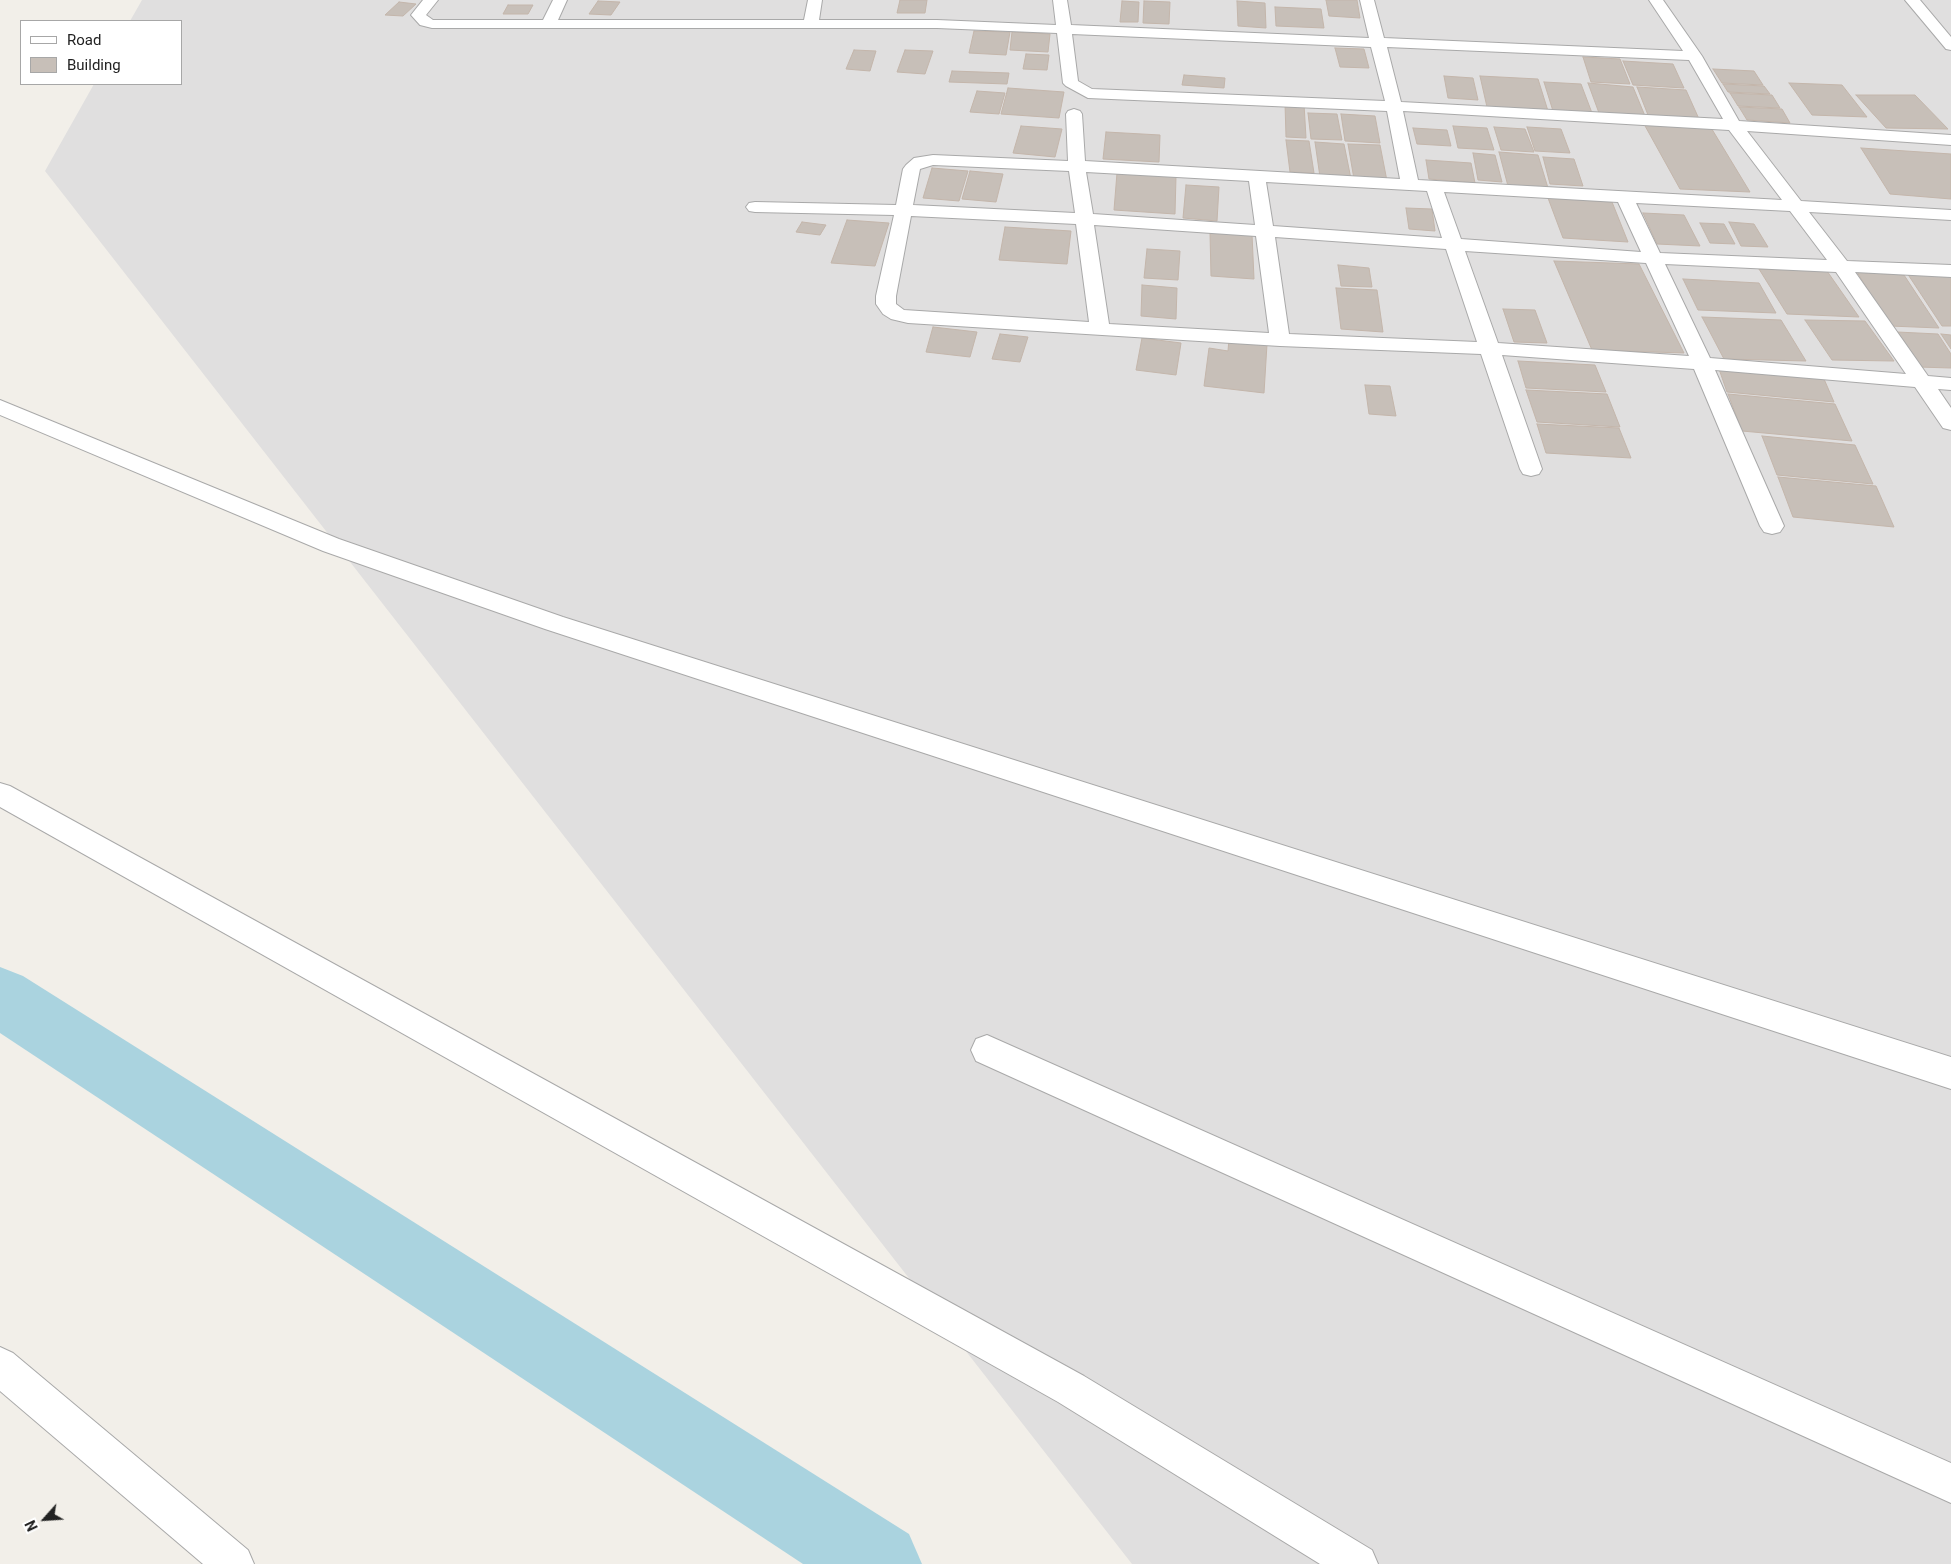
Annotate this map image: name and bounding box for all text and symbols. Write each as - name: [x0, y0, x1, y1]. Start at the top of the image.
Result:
- legend: [20, 20, 182, 85]
- text: Road: [67, 31, 101, 49]
- text: Building: [67, 56, 121, 74]
- north arrow: [20, 1494, 70, 1544]
- text: N: [22, 1518, 41, 1534]

